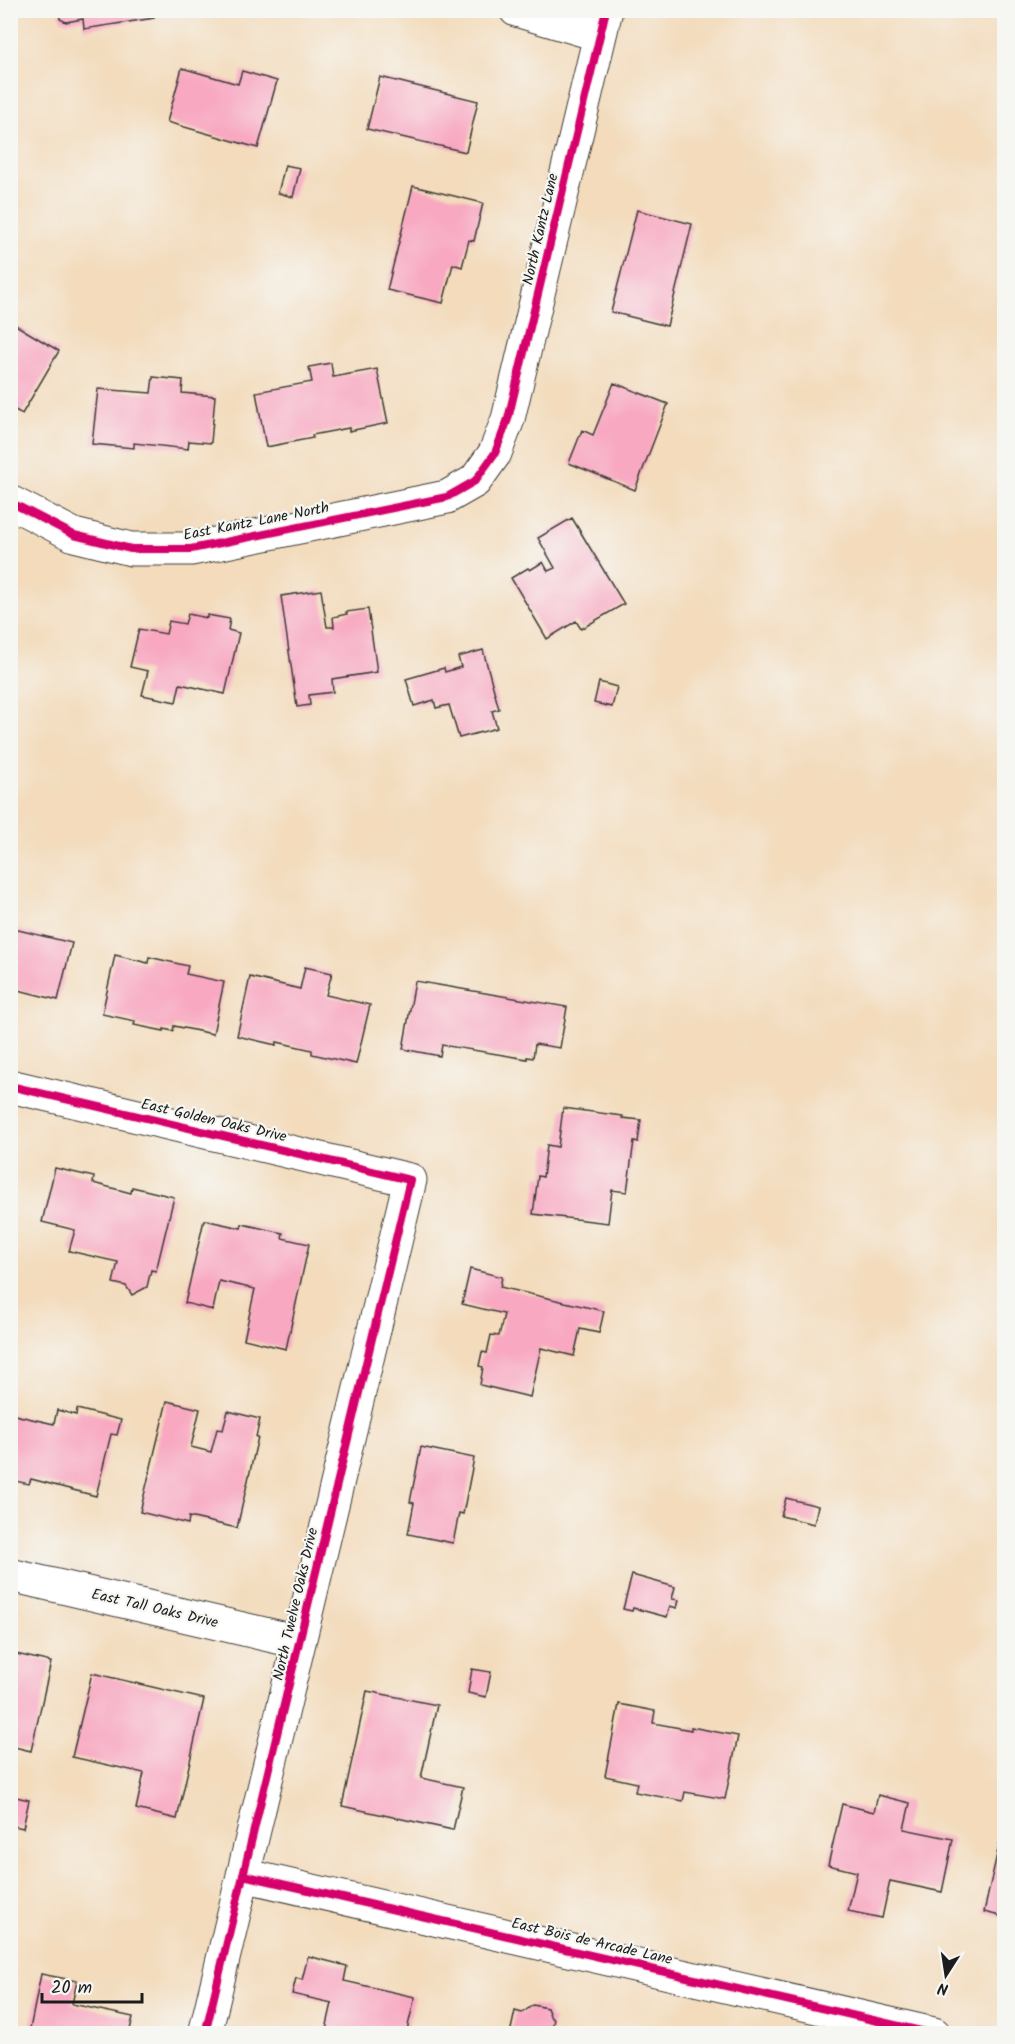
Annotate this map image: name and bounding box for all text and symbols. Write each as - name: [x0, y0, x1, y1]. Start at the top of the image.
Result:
- street label: North Kantz Lane: [516, 171, 566, 287]
- street label: East Kantz Lane North: [181, 496, 331, 548]
- street label: East Golden Oaks Drive: [139, 1093, 289, 1149]
- street label: North Twelve Oaks Drive: [267, 1525, 325, 1683]
- street label: East Tall Oaks Drive: [89, 1583, 221, 1635]
- street label: East Bois de Arcade Lane: [509, 1912, 675, 1972]
- north arrow: [916, 1945, 976, 2005]
- scale bar: [42, 1966, 142, 2004]
- text: 20 m: [51, 1974, 92, 2003]
- text: N: [936, 1975, 951, 2001]

